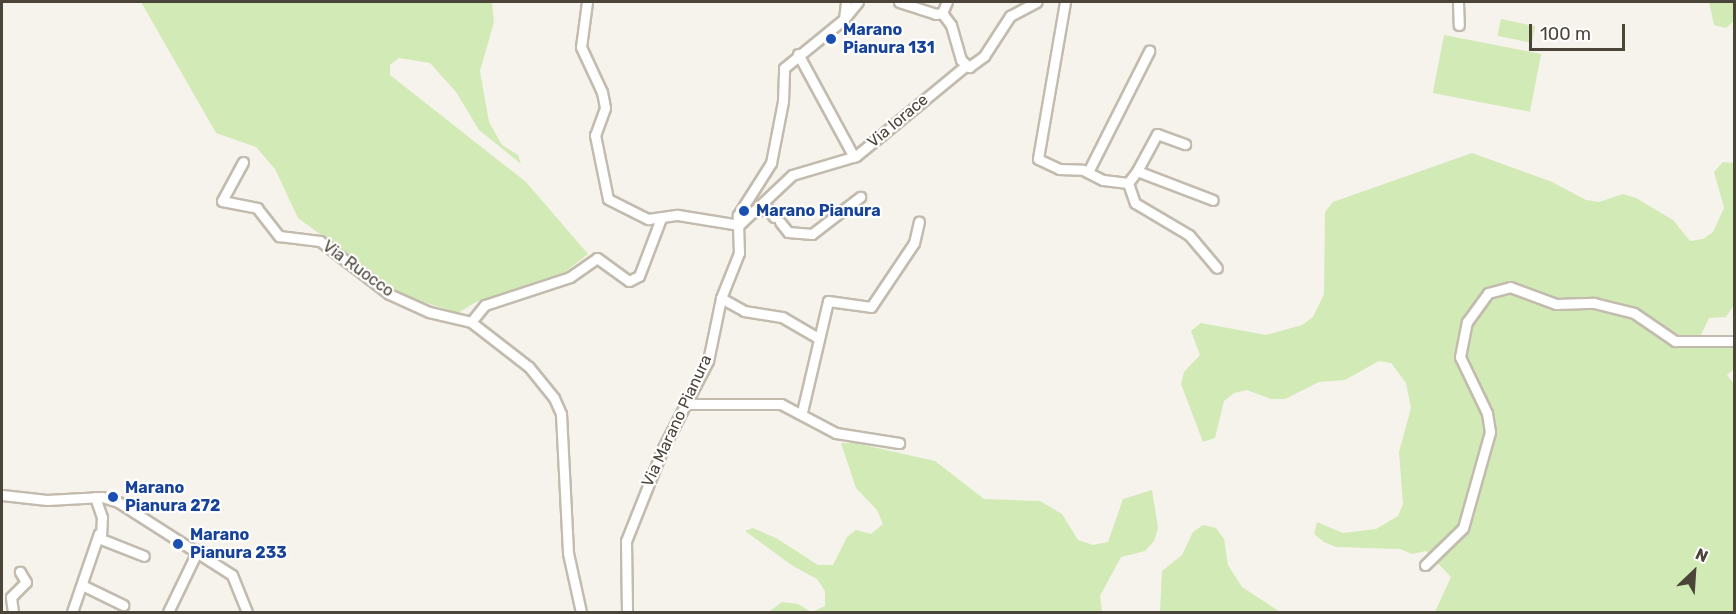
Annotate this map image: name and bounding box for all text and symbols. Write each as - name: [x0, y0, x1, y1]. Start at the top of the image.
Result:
- scale bar: [1532, 12, 1628, 50]
- place label: Marano Pianura 131: [843, 20, 935, 58]
- text: 100 m: [1540, 23, 1591, 45]
- marker: Marano Pianura 131: [824, 32, 838, 46]
- street label: Via Iorace: [864, 90, 932, 152]
- place label: Marano Pianura: [756, 201, 881, 221]
- marker: Marano Pianura: [737, 204, 751, 218]
- street label: Via Ruocco: [319, 237, 397, 301]
- street label: Via Marano Pianura: [638, 352, 716, 490]
- place label: Marano Pianura 272: [125, 478, 220, 516]
- marker: Marano Pianura 272: [106, 490, 120, 504]
- place label: Marano Pianura 233: [190, 525, 287, 563]
- marker: Marano Pianura 233: [171, 537, 185, 551]
- north arrow: [1664, 542, 1724, 602]
- text: N: [1693, 544, 1711, 566]

